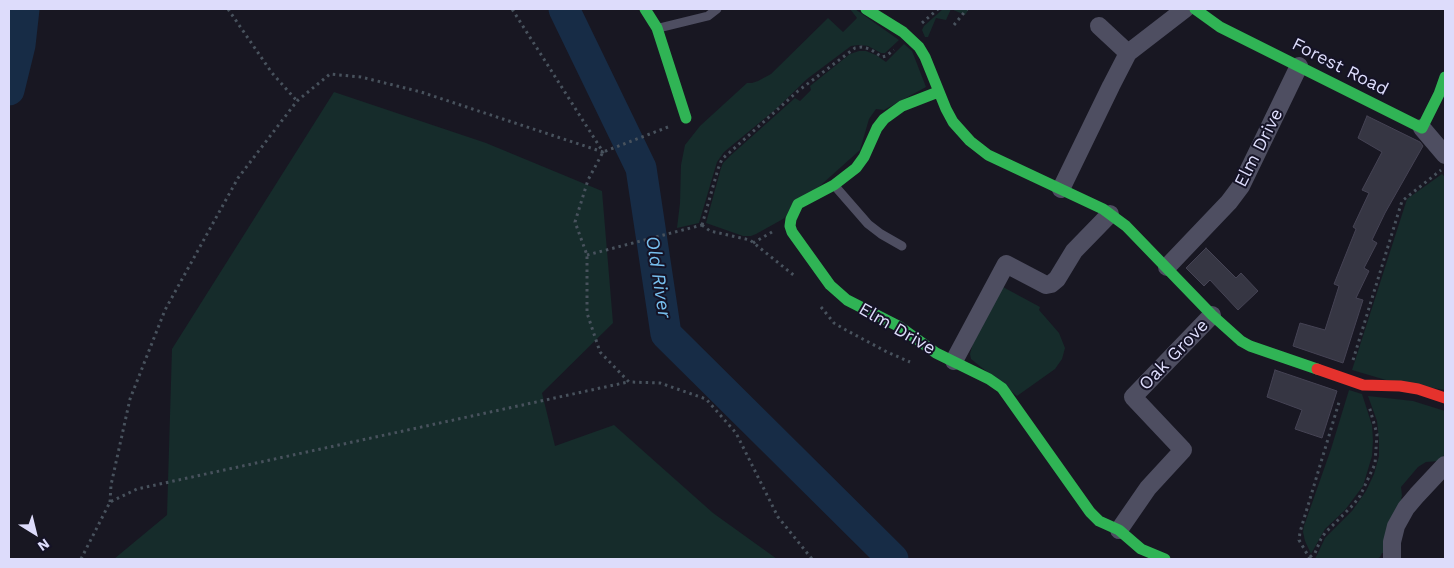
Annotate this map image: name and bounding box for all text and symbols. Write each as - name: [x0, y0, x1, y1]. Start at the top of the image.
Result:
- street label: Forest Road: [1288, 33, 1392, 101]
- street label: Elm Drive: [1230, 105, 1288, 191]
- water label: Old River: [640, 234, 676, 320]
- street label: Elm Drive: [855, 298, 939, 360]
- street label: Oak Grove: [1135, 315, 1213, 395]
- north arrow: [10, 508, 60, 558]
- text: N: [35, 536, 53, 555]

